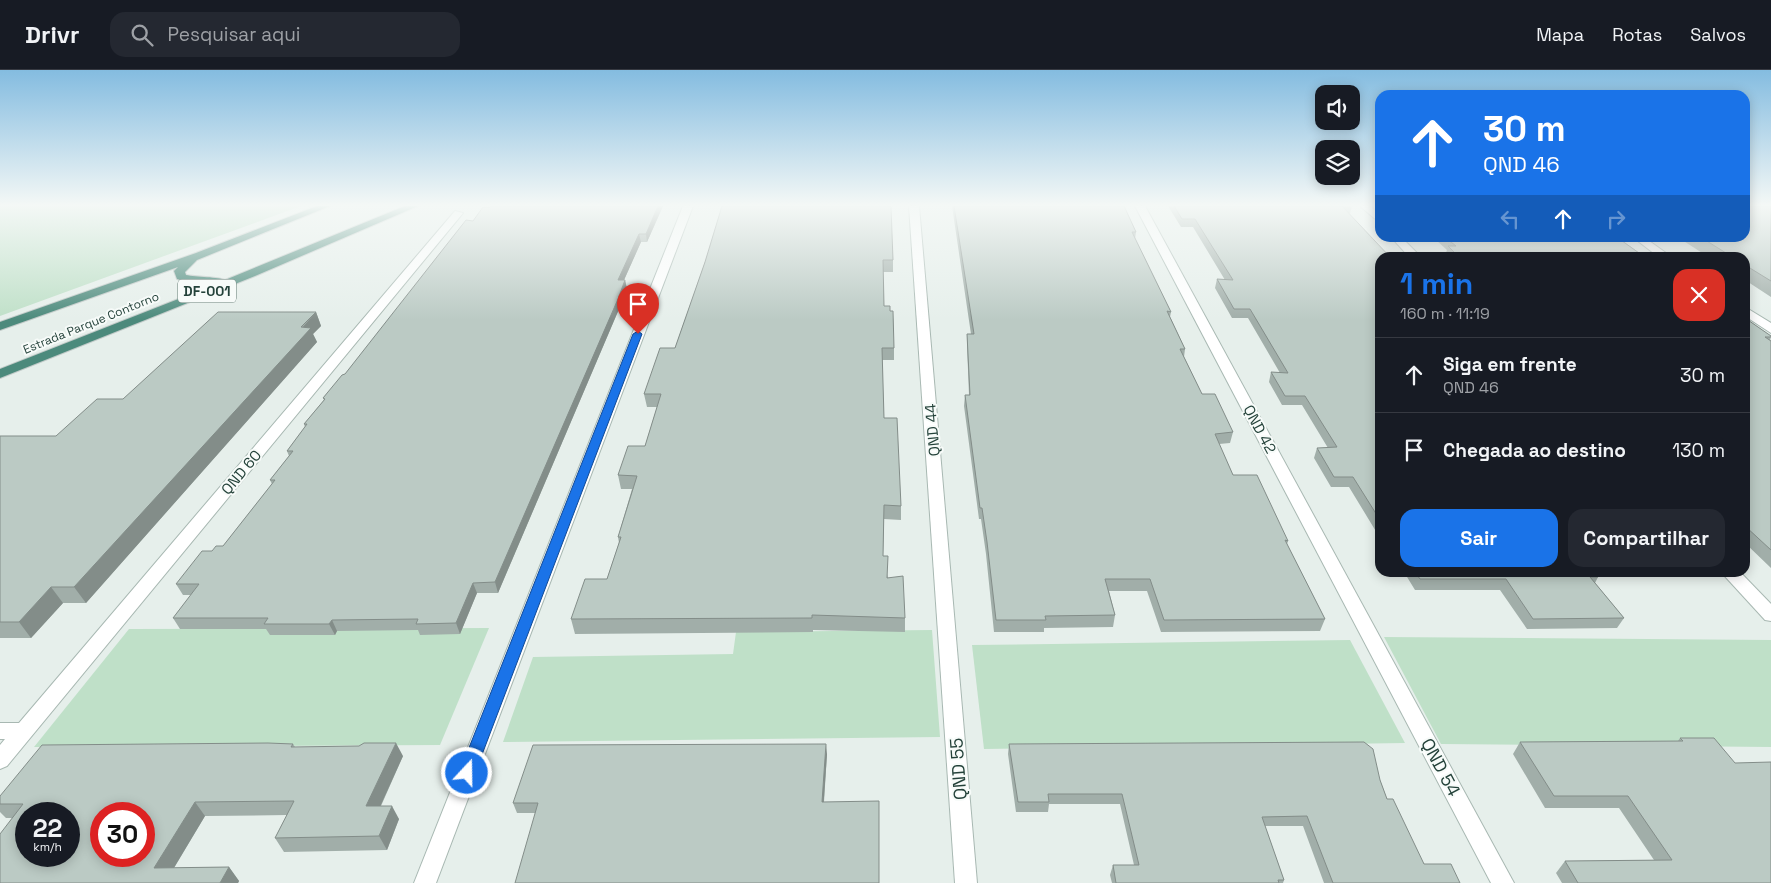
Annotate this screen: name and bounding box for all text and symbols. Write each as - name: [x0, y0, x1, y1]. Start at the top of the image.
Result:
- search box: [110, 12, 460, 57]
- text: Drivr: [25, 19, 80, 50]
- icon: search: [128, 21, 156, 49]
- text: Pesquisar aqui: [168, 22, 301, 47]
- text: Mapa: [1536, 23, 1584, 46]
- text: Rotas: [1612, 23, 1662, 46]
- text: Salvos: [1690, 23, 1746, 46]
- map controls: [1315, 85, 1360, 185]
- button: sound: [1315, 85, 1360, 130]
- text: 30 m: [1483, 107, 1566, 151]
- icon: ahead: [1400, 110, 1465, 175]
- button: layers: [1315, 140, 1360, 185]
- text: QND 46: [1483, 150, 1560, 178]
- icon: left: [1496, 205, 1524, 233]
- icon: ahead: [1549, 205, 1577, 233]
- icon: right: [1602, 205, 1630, 233]
- text: 1 min: [1400, 264, 1473, 303]
- button: close: [1673, 269, 1725, 321]
- road number: DF-001: [178, 280, 236, 302]
- pin: [617, 283, 659, 334]
- street label: Estrada Parque Contorno: [21, 288, 161, 358]
- icon: arrive: [624, 290, 652, 318]
- text: 160 m · 11:19: [1400, 303, 1490, 324]
- text: Siga em frente: [1443, 352, 1577, 377]
- icon: ahead: [1400, 361, 1428, 389]
- text: 30 m: [1680, 363, 1725, 388]
- text: QND 46: [1443, 377, 1499, 398]
- street label: QND 42: [1239, 401, 1281, 457]
- street label: QND 44: [920, 403, 944, 457]
- icon: arrive: [1400, 436, 1428, 464]
- text: Chegada ao destino: [1443, 438, 1626, 463]
- text: 130 m: [1672, 438, 1725, 463]
- street label: QND 60: [217, 446, 265, 498]
- button: Sair: [1400, 509, 1558, 567]
- button: Compartilhar: [1568, 509, 1725, 567]
- street label: QND 54: [1416, 734, 1466, 800]
- street label: QND 55: [944, 737, 972, 801]
- position arrow: [440, 746, 492, 798]
- speed limit sign: 30: [90, 802, 155, 867]
- text: 22: [33, 812, 62, 844]
- text: km/h: [33, 839, 62, 855]

